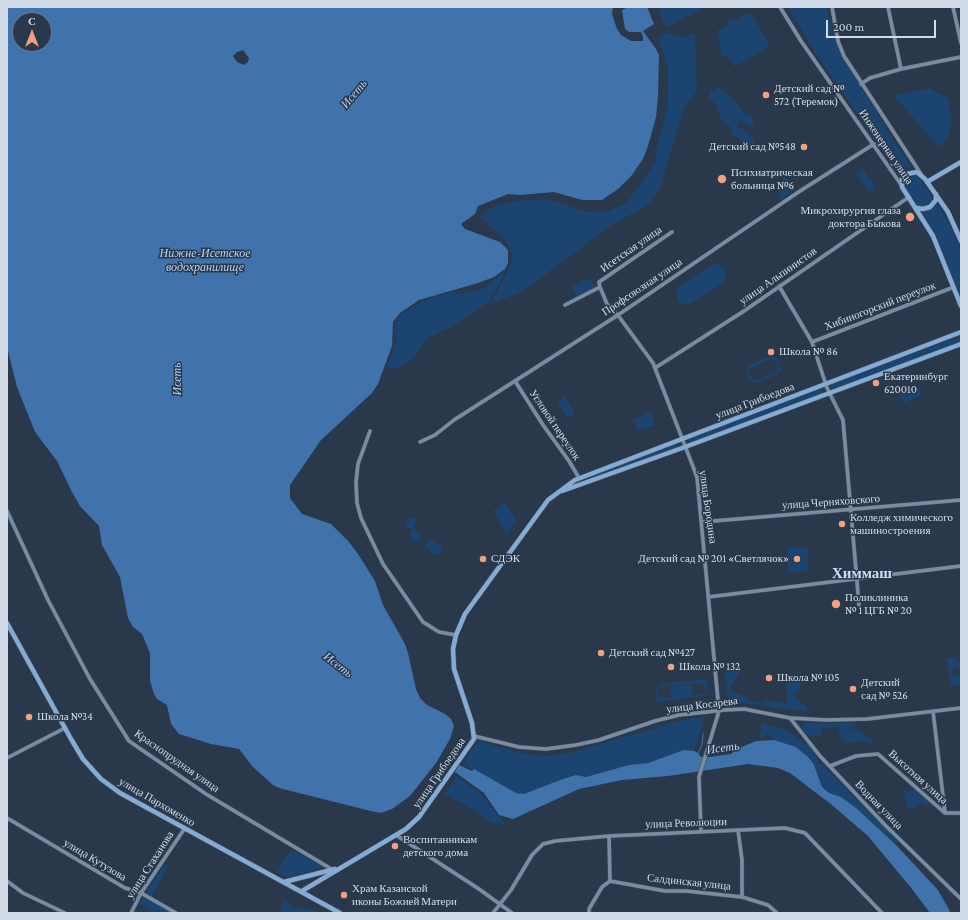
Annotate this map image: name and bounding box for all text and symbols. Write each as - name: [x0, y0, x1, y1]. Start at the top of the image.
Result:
- north arrow: [12, 12, 52, 52]
- scale bar: [828, 12, 938, 38]
- text: С: [28, 15, 36, 27]
- text: 200 m: [833, 20, 864, 34]
- water label: Исеть: [338, 77, 370, 111]
- place label: Детский сад № 572 (Теремок): [774, 82, 845, 108]
- marker: Детский сад № 572 (Теремок): [761, 90, 771, 100]
- street label: Инженерная улица: [856, 107, 916, 187]
- place label: Детский сад №548: [709, 140, 796, 154]
- marker: Детский сад №548: [799, 142, 809, 152]
- place label: Психиатрическая больница №6: [731, 166, 813, 192]
- marker: Психиатрическая больница №6: [716, 173, 728, 185]
- place label: Микрохирургия глаза доктора Быкова: [800, 204, 901, 230]
- marker: Микрохирургия глаза доктора Быкова: [904, 211, 916, 223]
- street label: Исетская улица: [598, 223, 664, 275]
- street label: улица Альпинистов: [737, 244, 819, 308]
- water label: Нижне-Исетское водохранилище: [160, 246, 250, 274]
- street label: Профсоюзная улица: [599, 255, 685, 319]
- street label: Хибиногорский переулок: [822, 279, 938, 333]
- place label: Школа № 86: [779, 345, 838, 359]
- marker: Школа № 86: [766, 347, 776, 357]
- water label: Исеть: [170, 362, 184, 396]
- place label: Екатеринбург 620010: [884, 370, 948, 396]
- marker: Екатеринбург 620010: [871, 378, 881, 388]
- street label: улица Грибоедова: [714, 380, 796, 422]
- street label: Угловой переулок: [526, 387, 584, 463]
- street label: улица Бородина: [696, 469, 720, 545]
- street label: улица Черняховского: [782, 492, 880, 512]
- place label: Колледж химического машиностроения: [850, 511, 953, 537]
- marker: Колледж химического машиностроения: [837, 519, 847, 529]
- place label: СДЭК: [491, 552, 520, 566]
- place label: Детский сад № 201 «Светлячок»: [638, 552, 789, 566]
- marker: СДЭК: [478, 554, 488, 564]
- marker: Детский сад № 201 «Светлячок»: [792, 554, 802, 564]
- district label: Химмаш: [832, 564, 892, 582]
- place label: Поликлиника № 1 ЦГБ № 20: [845, 591, 912, 617]
- marker: Поликлиника № 1 ЦГБ № 20: [830, 598, 842, 610]
- place label: Детский сад №427: [609, 646, 695, 660]
- marker: Детский сад №427: [596, 648, 606, 658]
- water label: Исеть: [321, 649, 355, 681]
- place label: Школа № 132: [679, 660, 740, 674]
- marker: Школа № 132: [666, 662, 676, 672]
- place label: Школа № 105: [777, 671, 839, 685]
- marker: Школа № 105: [764, 673, 774, 683]
- place label: Детcкий сад № 526: [861, 676, 908, 702]
- marker: Детcкий сад № 526: [848, 684, 858, 694]
- street label: улица Косарева: [665, 694, 739, 716]
- place label: Школа №34: [37, 710, 93, 724]
- marker: Школа №34: [24, 712, 34, 722]
- street label: Краснопрудная улица: [132, 727, 222, 795]
- street label: улица Грибоедова: [410, 735, 468, 811]
- water label: Исеть: [706, 739, 740, 757]
- street label: Высотная улица: [886, 747, 950, 807]
- street label: улица Пархоменко: [116, 775, 198, 829]
- street label: Водная улица: [852, 778, 906, 832]
- street label: улица Революции: [645, 815, 727, 831]
- street label: улица Стаханова: [123, 829, 177, 901]
- place label: Воспитанникам детского дома: [403, 833, 477, 859]
- street label: улица Кутузова: [61, 836, 129, 884]
- marker: Воспитанникам детского дома: [390, 841, 400, 851]
- street label: Салдинская улица: [646, 871, 732, 893]
- place label: Храм Казанской иконы Божией Матери: [352, 882, 457, 908]
- marker: Храм Казанской иконы Божией Матери: [339, 890, 349, 900]

